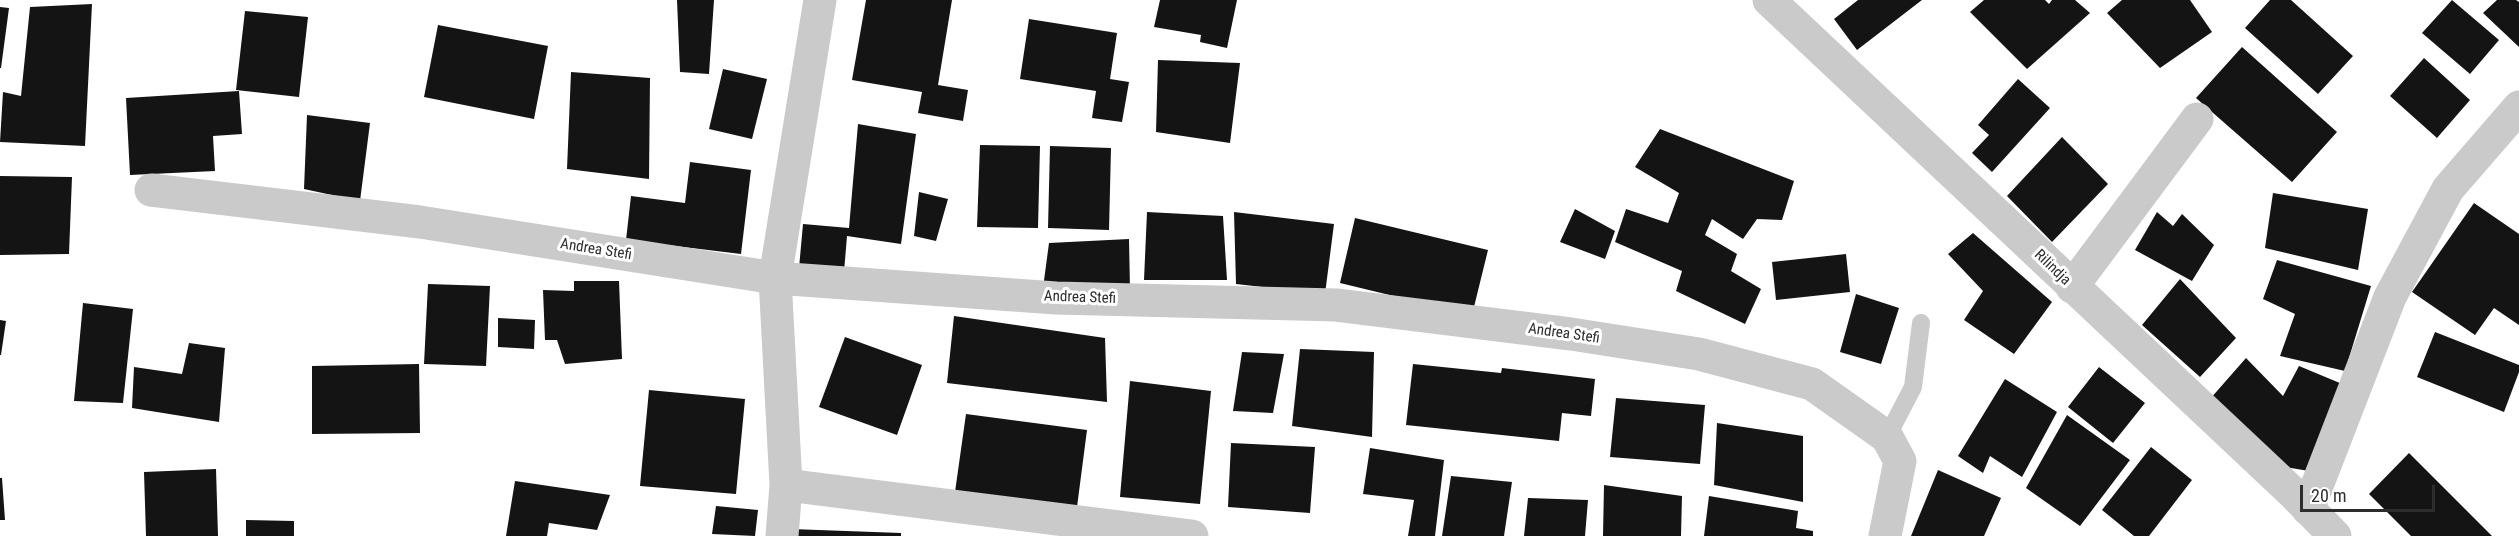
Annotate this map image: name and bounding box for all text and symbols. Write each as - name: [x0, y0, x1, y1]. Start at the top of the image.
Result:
- street label: Andrea Stefi: [559, 235, 633, 265]
- street label: Rilindja: [2030, 246, 2074, 290]
- street label: Andrea Stefi: [1044, 288, 1116, 308]
- street label: Andrea Stefi: [1527, 320, 1601, 348]
- scale bar: [2303, 473, 2438, 511]
- text: 20 m: [2311, 485, 2346, 506]

